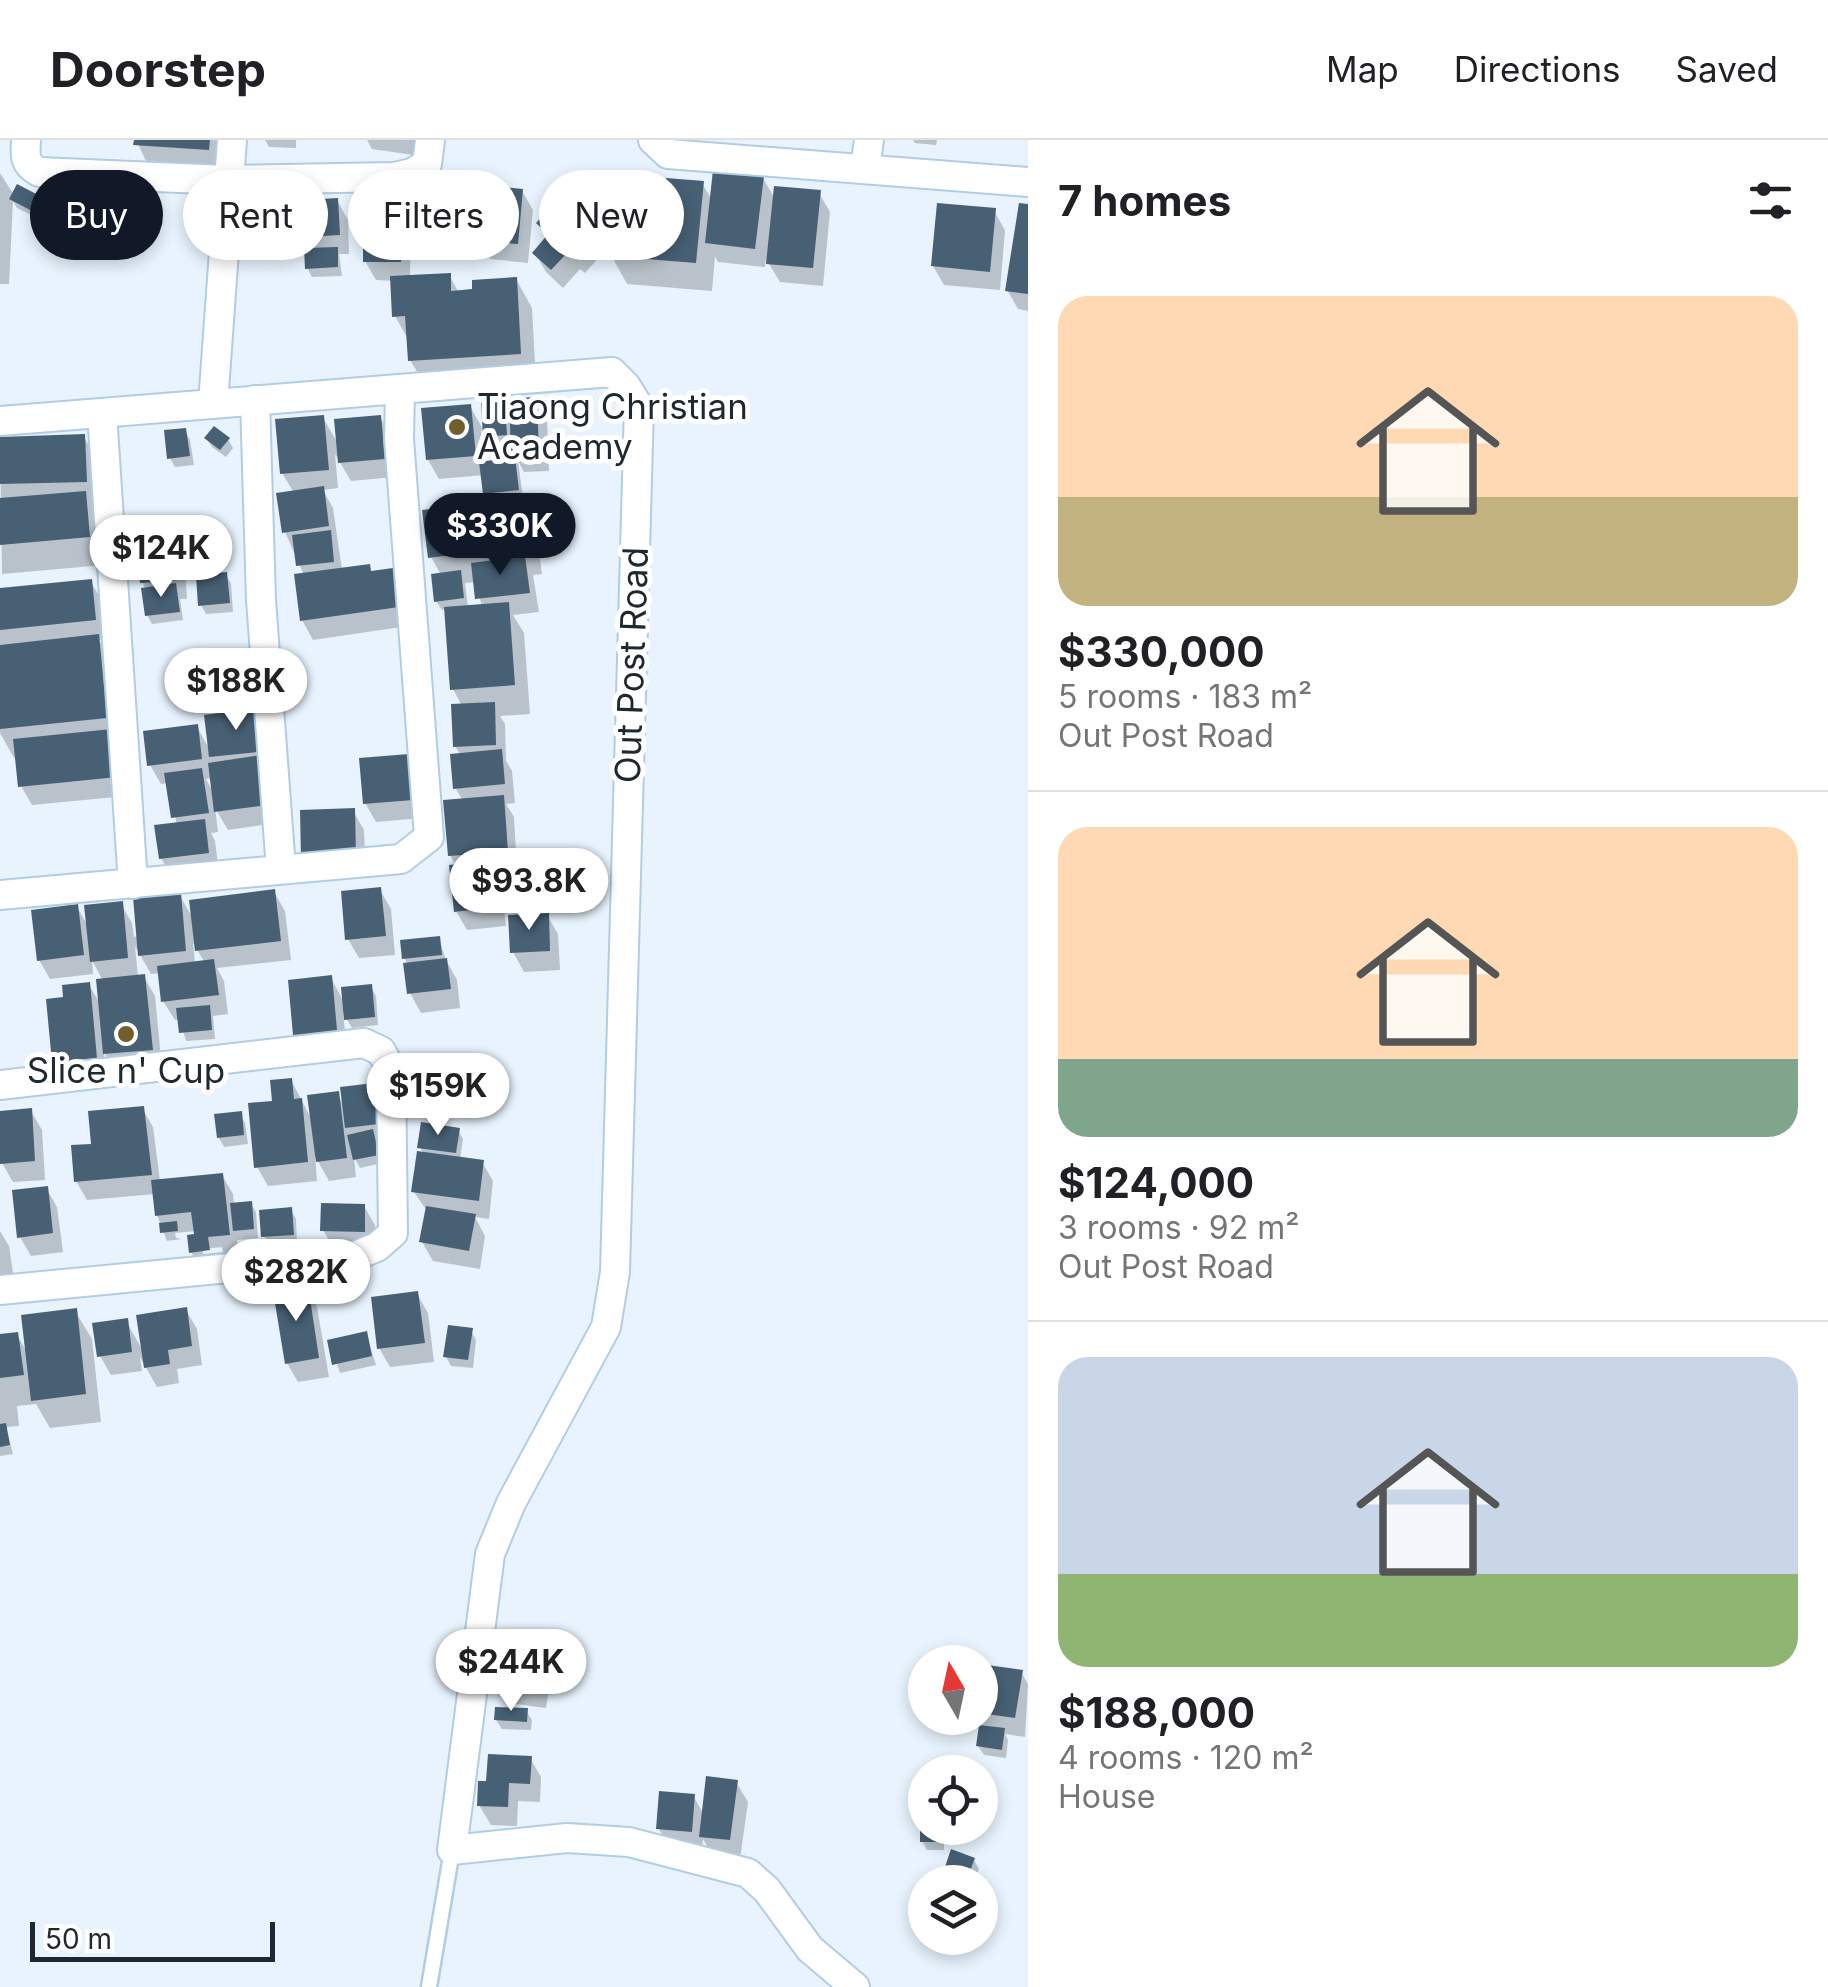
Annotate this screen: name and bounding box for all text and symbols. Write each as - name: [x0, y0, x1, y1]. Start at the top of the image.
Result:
- text: Doorstep: [50, 40, 266, 99]
- text: Map: [1326, 48, 1399, 90]
- text: Directions: [1454, 48, 1621, 90]
- text: Saved: [1676, 48, 1778, 90]
- chip: Buy: [30, 170, 163, 260]
- chip: Rent: [183, 170, 328, 260]
- chip: Filters: [348, 170, 519, 260]
- chip: New: [539, 170, 684, 260]
- icon: filters: [1743, 173, 1798, 228]
- text: 7 homes: [1058, 175, 1231, 226]
- icon: home: [1338, 361, 1518, 541]
- place label: Tiaong Christian Academy: [477, 385, 748, 467]
- marker: Tiaong Christian Academy: [446, 416, 468, 438]
- pin: $330K: [430, 493, 570, 578]
- text: $330K: [447, 506, 553, 545]
- pin: $124K: [91, 515, 231, 600]
- text: $124K: [111, 528, 211, 567]
- street label: Out Post Road: [606, 546, 656, 784]
- text: $330,000: [1058, 626, 1265, 677]
- pin: $188K: [166, 648, 306, 733]
- text: $188K: [186, 661, 286, 700]
- text: 5 rooms · 183 m²: [1058, 677, 1312, 716]
- text: Out Post Road: [1058, 716, 1274, 755]
- pin: $93.8K: [448, 848, 610, 933]
- text: $93.8K: [471, 861, 587, 900]
- icon: home: [1338, 892, 1518, 1072]
- marker: Slice n' Cup: [115, 1023, 137, 1045]
- place label: Slice n' Cup: [27, 1049, 225, 1091]
- pin: $159K: [368, 1053, 508, 1138]
- text: $159K: [389, 1066, 488, 1105]
- text: $124,000: [1058, 1157, 1254, 1208]
- text: 3 rooms · 92 m²: [1058, 1208, 1299, 1247]
- pin: $282K: [226, 1239, 366, 1324]
- text: Out Post Road: [1058, 1247, 1274, 1286]
- text: $282K: [243, 1252, 349, 1291]
- icon: home: [1338, 1422, 1518, 1602]
- pin: $244K: [441, 1629, 581, 1714]
- text: $244K: [458, 1642, 564, 1681]
- north arrow: [908, 1645, 998, 1735]
- map controls: [908, 1645, 998, 1955]
- text: $188,000: [1058, 1687, 1255, 1738]
- text: 4 rooms · 120 m²: [1058, 1738, 1314, 1777]
- button: locate: [908, 1755, 998, 1845]
- text: House: [1058, 1777, 1155, 1816]
- button: layers: [908, 1865, 998, 1955]
- scale bar: [30, 1917, 275, 1962]
- text: 50 m: [45, 1922, 112, 1956]

